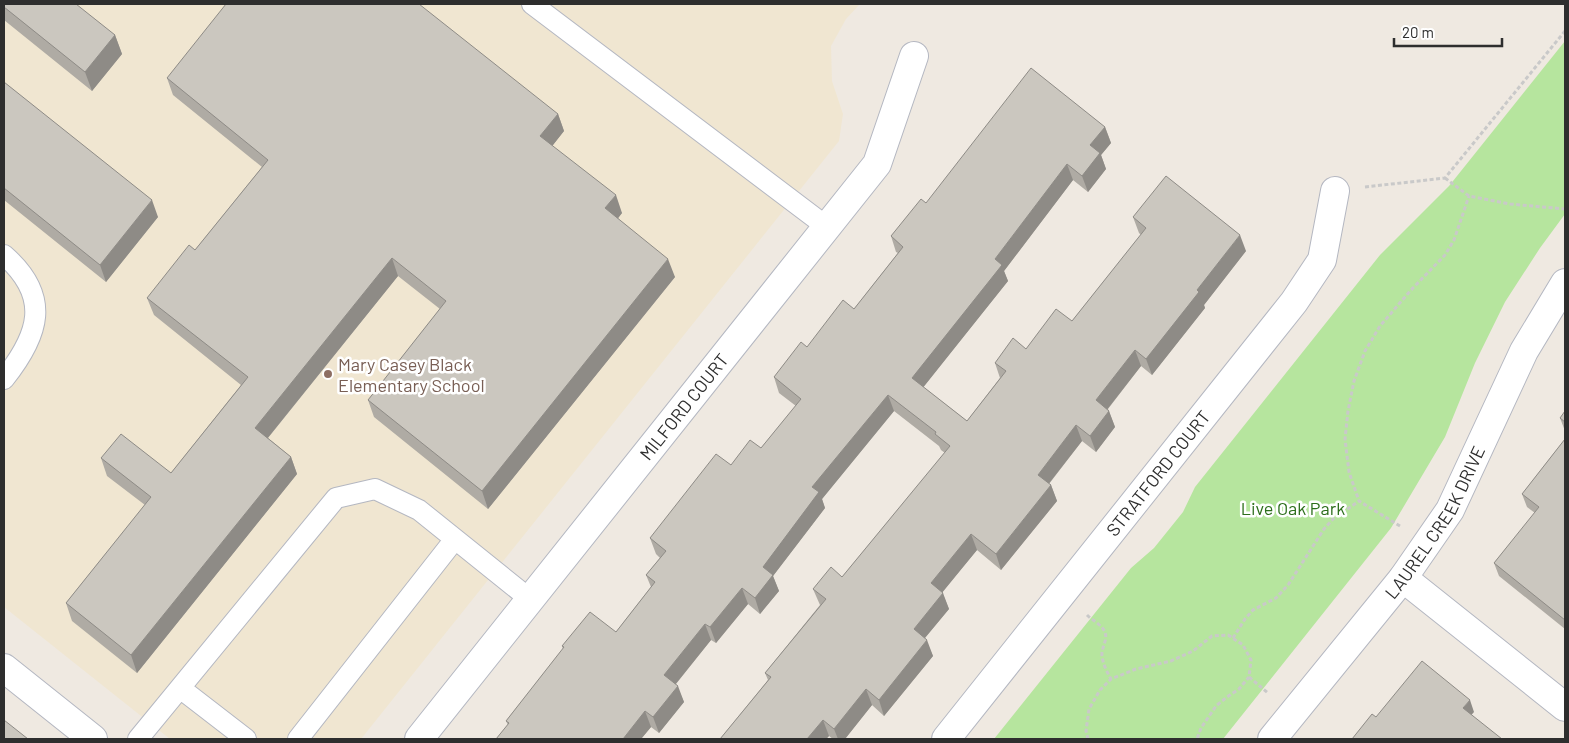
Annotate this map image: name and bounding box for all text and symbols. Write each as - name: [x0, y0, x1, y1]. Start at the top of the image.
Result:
- scale bar: [1394, 15, 1502, 47]
- text: 20 m: [1402, 23, 1434, 41]
- street label: MILFORD COURT: [635, 349, 733, 464]
- place label: Mary Casey Black Elementary School: [338, 353, 485, 396]
- marker: Mary Casey Black Elementary School: [322, 368, 334, 380]
- street label: STRATFORD COURT: [1101, 406, 1214, 540]
- street label: LAUREL CREEK DRIVE: [1380, 442, 1489, 603]
- park label: Live Oak Park: [1241, 497, 1345, 519]

